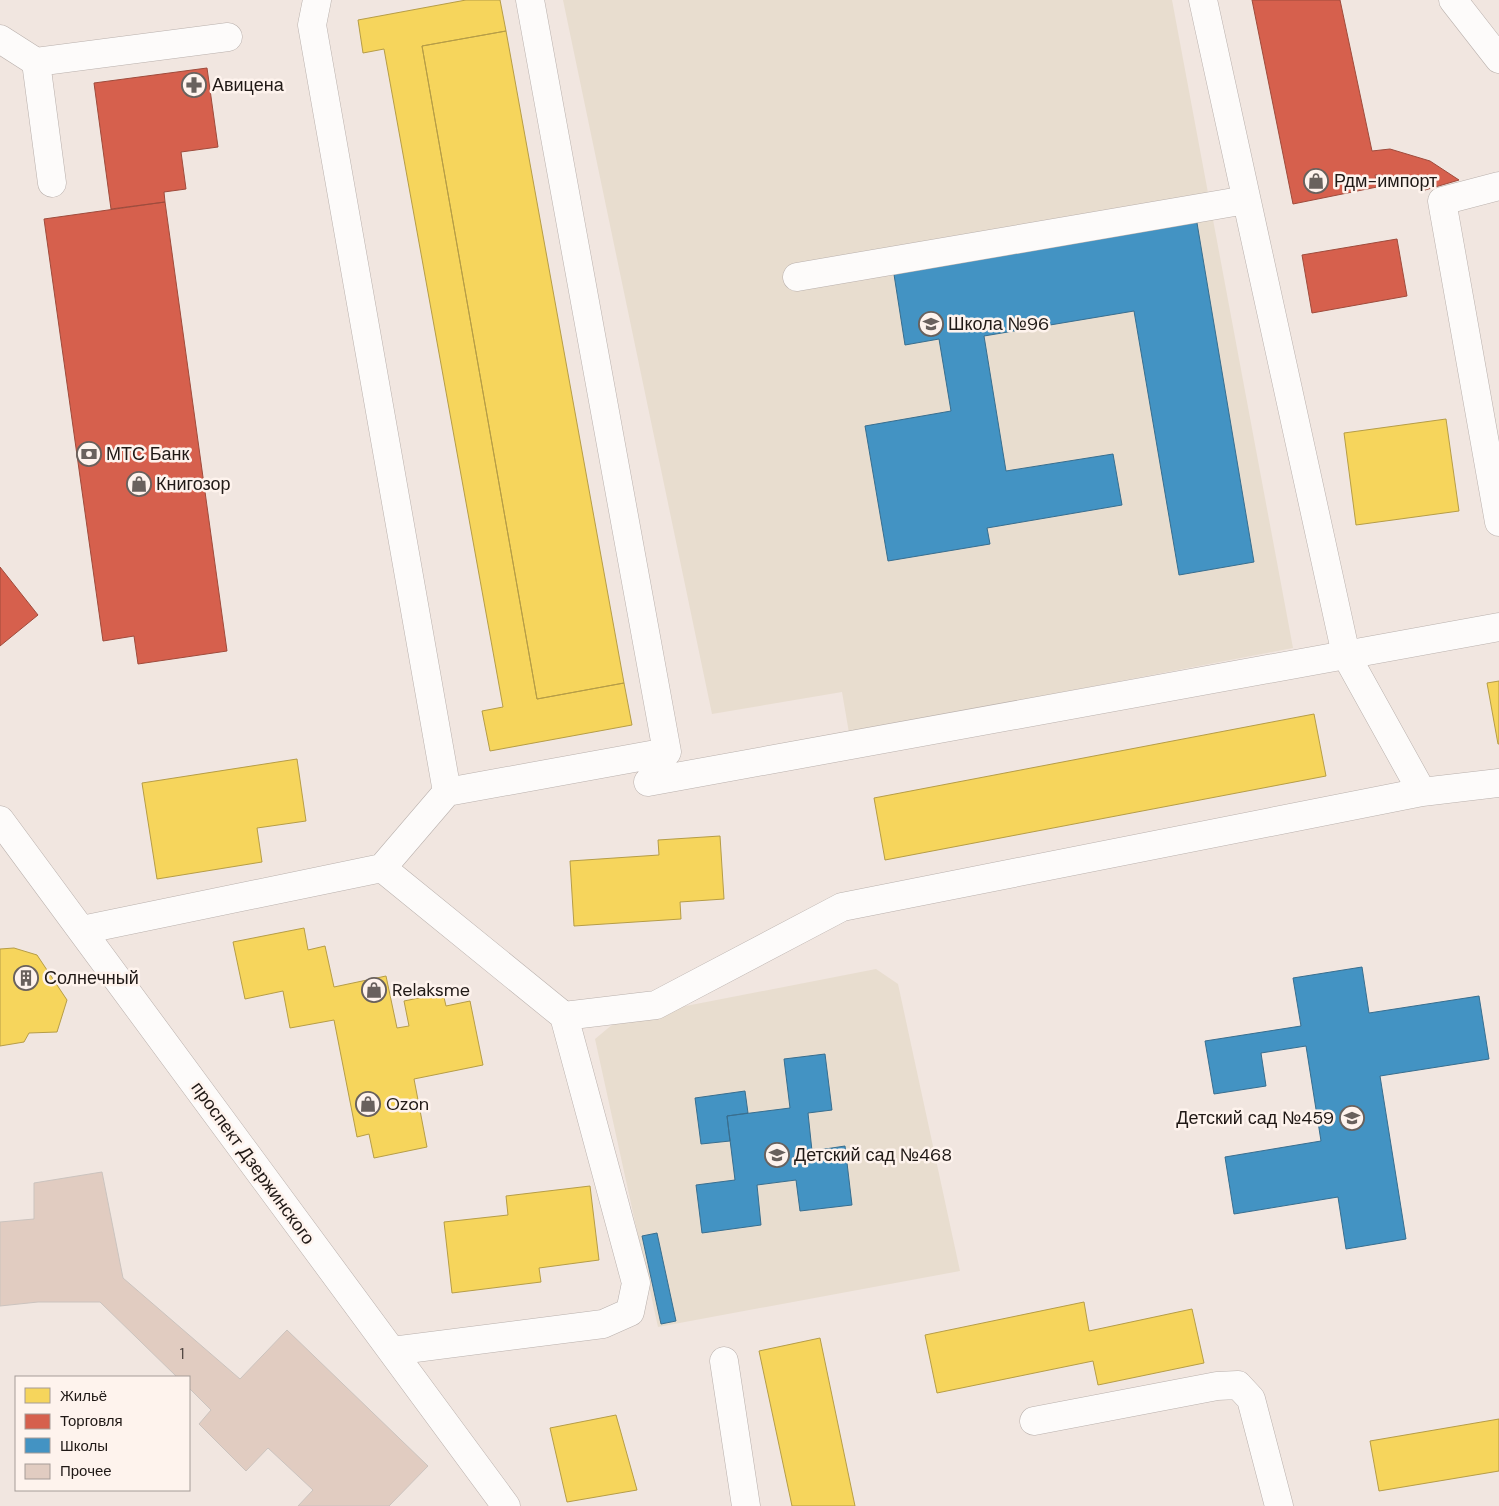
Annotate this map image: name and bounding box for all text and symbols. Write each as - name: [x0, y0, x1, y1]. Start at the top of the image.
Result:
- pharmacy icon: Авицена: [181, 72, 207, 98]
- place label: Авицена: [212, 73, 285, 97]
- shop icon: Рдм-импорт: [1303, 168, 1329, 194]
- place label: Рдм-импорт: [1334, 169, 1437, 193]
- school or university icon: Школа №96: [918, 311, 944, 337]
- place label: Школа №96: [948, 312, 1049, 336]
- bank icon: МТС Банк: [76, 441, 102, 467]
- place label: МТС Банк: [106, 442, 190, 466]
- shop icon: Книгозор: [126, 471, 152, 497]
- place label: Книгозор: [156, 472, 231, 496]
- building icon: Солнечный: [13, 965, 39, 991]
- place label: Солнечный: [44, 966, 139, 990]
- shop icon: Relaksme: [361, 977, 387, 1003]
- place label: Relaksme: [392, 978, 470, 1002]
- street label: проспект Дзержинского: [186, 1077, 320, 1249]
- shop icon: Ozon: [355, 1091, 381, 1117]
- place label: Ozon: [386, 1092, 429, 1116]
- school or university icon: Детский сад №459: [1339, 1105, 1365, 1131]
- place label: Детский сад №459: [1176, 1106, 1334, 1130]
- school or university icon: Детский сад №468: [764, 1142, 790, 1168]
- place label: Детский сад №468: [794, 1143, 952, 1167]
- house number: 1: [180, 1344, 184, 1364]
- legend: [15, 1376, 190, 1491]
- text: Жильё: [60, 1386, 107, 1406]
- text: Торговля: [60, 1411, 123, 1431]
- text: Школы: [60, 1436, 108, 1456]
- text: Прочее: [60, 1461, 112, 1481]

